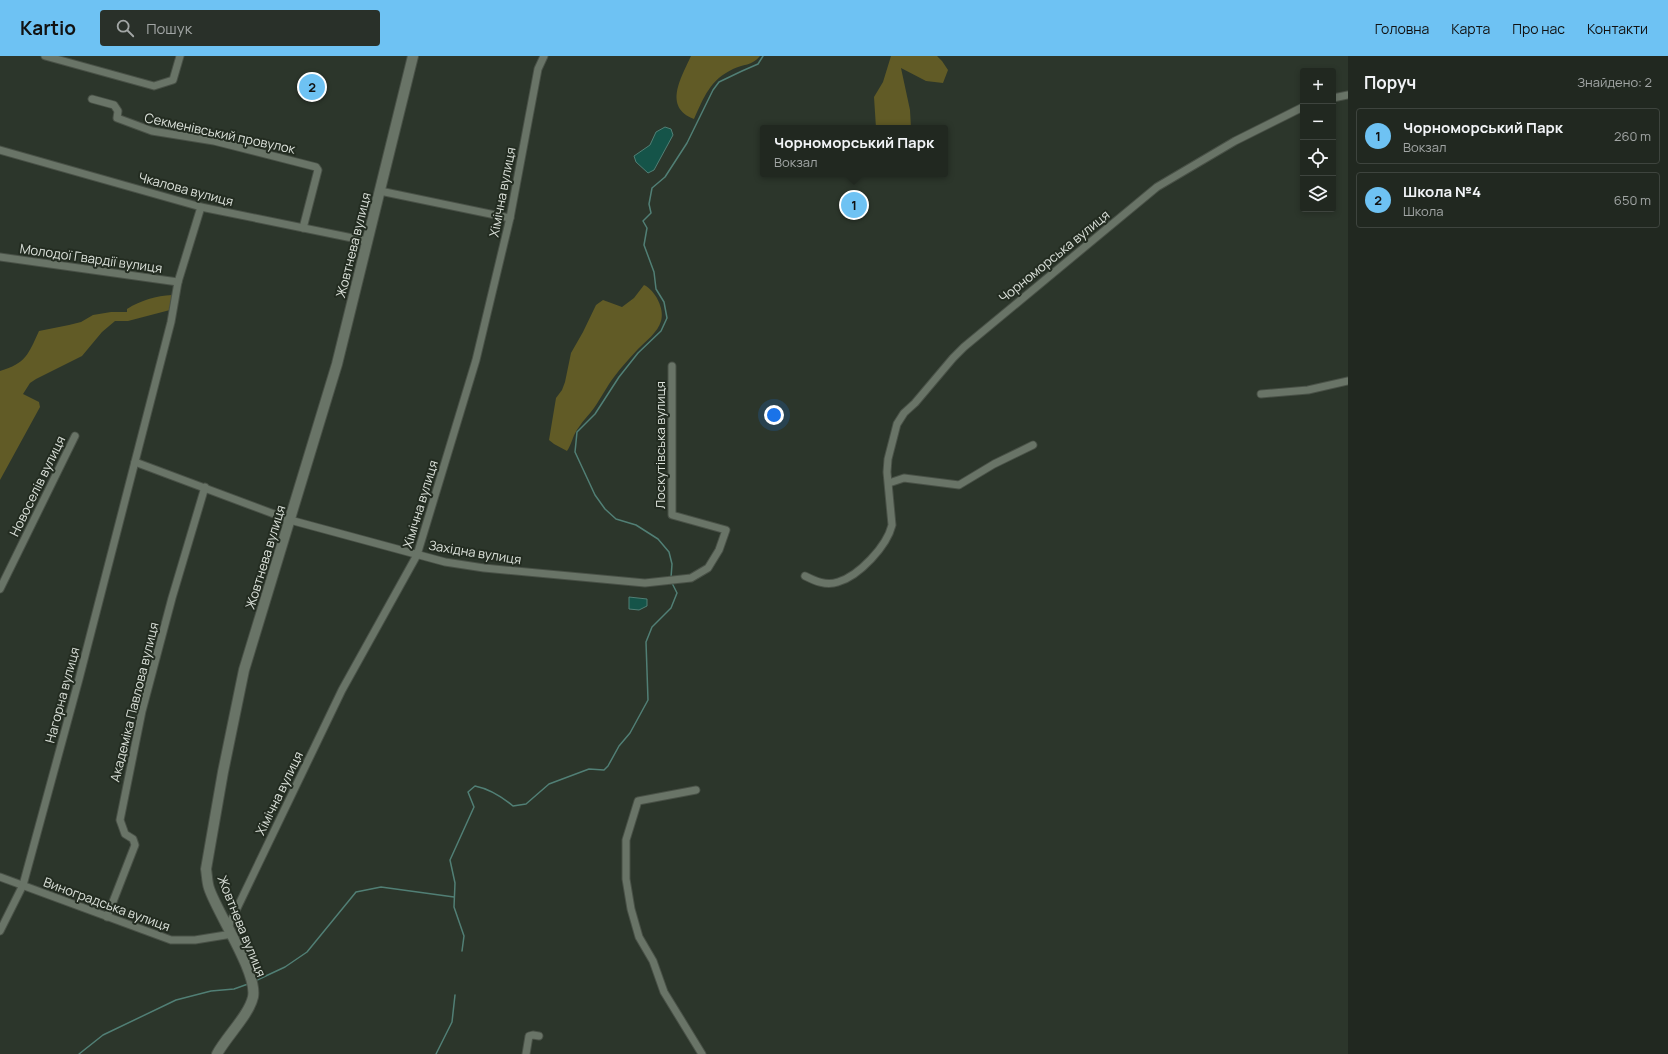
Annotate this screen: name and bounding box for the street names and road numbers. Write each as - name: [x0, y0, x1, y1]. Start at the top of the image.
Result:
- street label: Секменівський провулок: [143, 108, 298, 158]
- street label: Хімічна вулиця: [484, 146, 520, 238]
- street label: Чкалова вулиця: [136, 168, 236, 210]
- street label: Жовтнева вулиця: [331, 190, 375, 300]
- street label: Чорноморська вулиця: [995, 206, 1113, 306]
- street label: Молодої Гвардії вулиця: [19, 239, 163, 277]
- street label: Лоскутівська вулиця: [651, 381, 669, 509]
- street label: Новоселів вулиця: [5, 433, 69, 539]
- street label: Хімічна вулиця: [398, 458, 442, 550]
- street label: Жовтнева вулиця: [241, 503, 289, 611]
- street label: Західна вулиця: [427, 536, 523, 568]
- street label: Академіка Павлова вулиця: [105, 620, 163, 784]
- street label: Нагорна вулиця: [41, 645, 83, 745]
- street label: Хімічна вулиця: [251, 748, 307, 838]
- street label: Виноградська вулиця: [41, 873, 173, 935]
- street label: Жовтнева вулиця: [213, 873, 271, 979]

